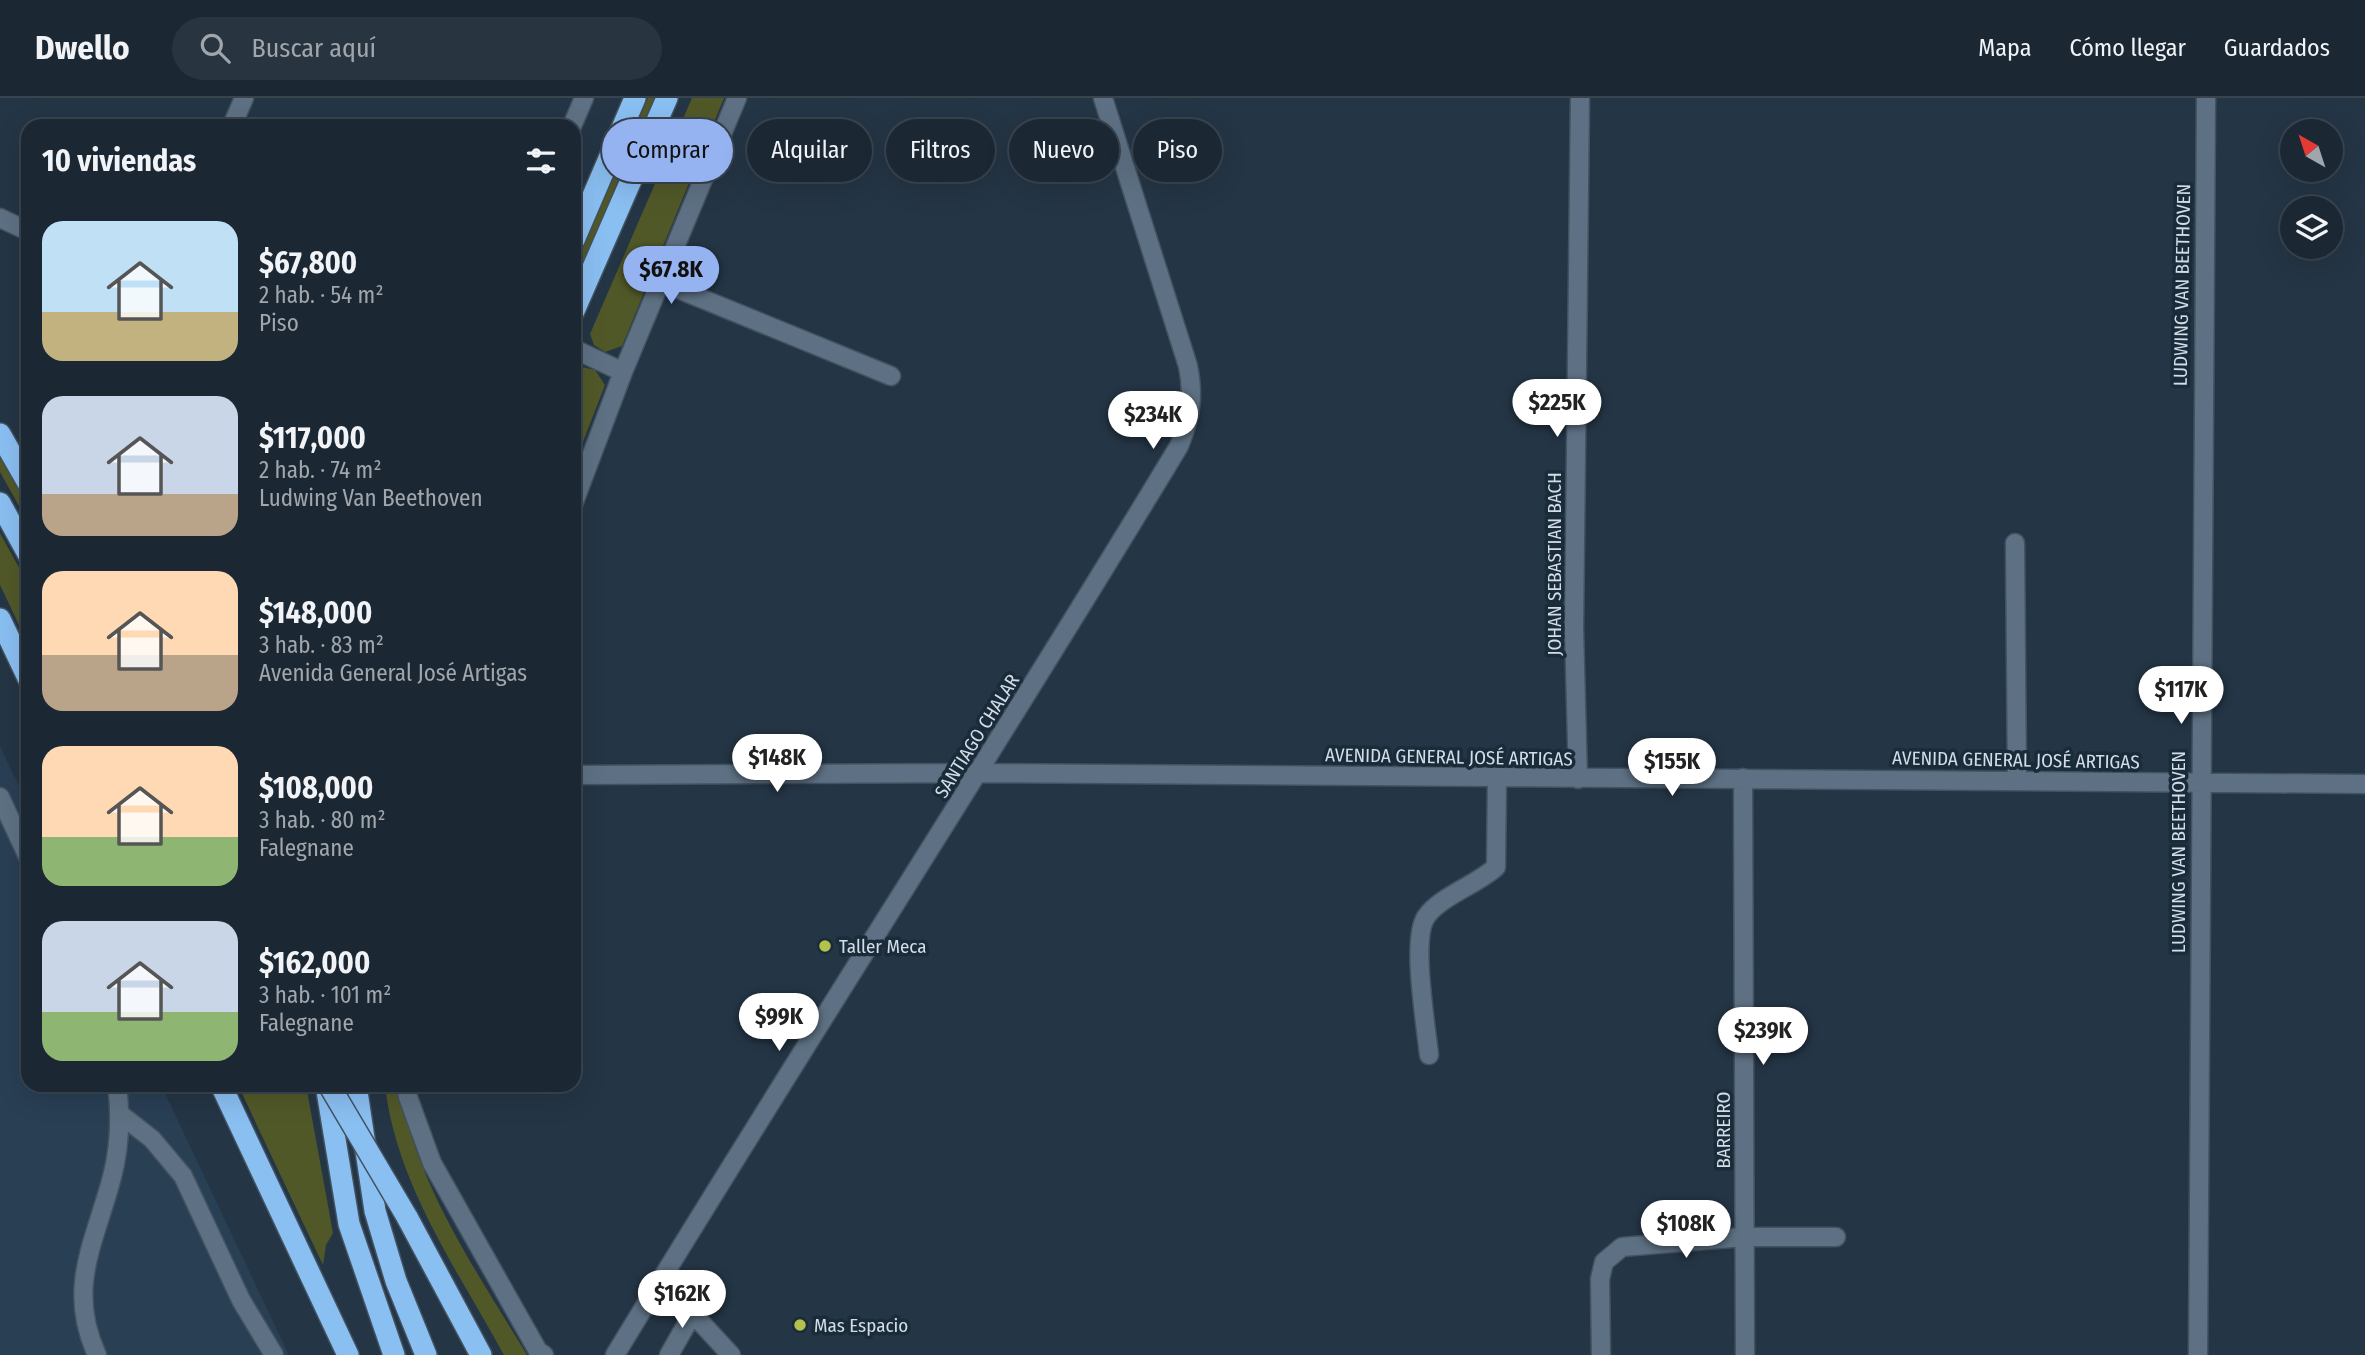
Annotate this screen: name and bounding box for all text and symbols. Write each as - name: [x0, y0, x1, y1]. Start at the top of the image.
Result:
- search box: [172, 17, 662, 80]
- text: Dwello: [35, 28, 130, 68]
- icon: search: [196, 29, 234, 67]
- text: Buscar aquí: [252, 33, 376, 64]
- text: Mapa: [1978, 34, 2031, 62]
- text: Cómo llegar: [2069, 34, 2186, 62]
- text: Guardados: [2224, 34, 2330, 62]
- chip: Comprar: [602, 119, 733, 182]
- chip: Alquilar: [747, 119, 872, 182]
- chip: Filtros: [886, 119, 995, 182]
- chip: Nuevo: [1009, 119, 1119, 182]
- chip: Piso: [1133, 119, 1222, 182]
- north arrow: [2280, 119, 2343, 182]
- map controls: [2280, 119, 2343, 259]
- icon: filters: [522, 142, 560, 180]
- text: 10 viviendas: [42, 143, 196, 179]
- street label: LUDWING VAN BEETHOVEN: [2169, 184, 2195, 386]
- button: layers: [2280, 196, 2343, 259]
- text: $67,800: [259, 245, 357, 281]
- pin: $67.8K: [614, 246, 728, 306]
- icon: home: [98, 249, 182, 333]
- text: $67.8K: [639, 255, 703, 283]
- text: 2 hab. · 54 m²: [259, 281, 384, 309]
- text: Piso: [259, 309, 299, 337]
- pin: $225K: [1508, 380, 1606, 439]
- text: $225K: [1528, 388, 1586, 416]
- pin: $234K: [1104, 392, 1202, 451]
- text: $234K: [1124, 400, 1182, 428]
- text: $117,000: [259, 420, 366, 456]
- icon: home: [98, 424, 182, 508]
- text: 2 hab. · 74 m²: [259, 456, 382, 484]
- street label: JOHAN SEBASTIAN BACH: [1543, 472, 1566, 656]
- text: Ludwing Van Beethoven: [259, 484, 483, 512]
- text: $148,000: [259, 595, 372, 631]
- icon: home: [98, 599, 182, 683]
- text: 3 hab. · 83 m²: [259, 631, 384, 659]
- text: Avenida General José Artigas: [259, 659, 527, 687]
- pin: $117K: [2132, 666, 2230, 726]
- street label: SANTIAGO CHALAR: [930, 670, 1024, 802]
- text: $117K: [2155, 675, 2207, 703]
- pin: $148K: [728, 734, 826, 794]
- pin: $155K: [1623, 738, 1721, 798]
- text: $148K: [748, 743, 806, 771]
- street label: AVENIDA GENERAL JOSÉ ARTIGAS: [1325, 743, 1573, 771]
- street label: AVENIDA GENERAL JOSÉ ARTIGAS: [1892, 746, 2140, 774]
- text: $155K: [1644, 747, 1700, 775]
- street label: LUDWING VAN BEETHOVEN: [2167, 751, 2190, 953]
- text: $108,000: [259, 770, 373, 806]
- icon: home: [98, 774, 182, 858]
- text: 3 hab. · 80 m²: [259, 806, 386, 834]
- text: Falegnane: [259, 834, 354, 862]
- place label: Taller Meca: [839, 935, 927, 958]
- marker: Taller Meca: [817, 938, 833, 954]
- text: $162,000: [259, 945, 370, 981]
- icon: home: [98, 949, 182, 1033]
- text: 3 hab. · 101 m²: [259, 981, 391, 1009]
- pin: $99K: [738, 993, 820, 1053]
- text: $99K: [755, 1002, 803, 1030]
- pin: $239K: [1714, 1007, 1812, 1067]
- text: Falegnane: [259, 1009, 354, 1037]
- text: $239K: [1734, 1016, 1792, 1044]
- street label: BARREIRO: [1712, 1091, 1735, 1169]
- pin: $108K: [1637, 1200, 1735, 1260]
- text: $108K: [1657, 1209, 1715, 1237]
- pin: $162K: [633, 1270, 731, 1330]
- text: $162K: [654, 1279, 710, 1307]
- place label: Mas Espacio: [814, 1314, 908, 1337]
- marker: Mas Espacio: [792, 1317, 808, 1333]

